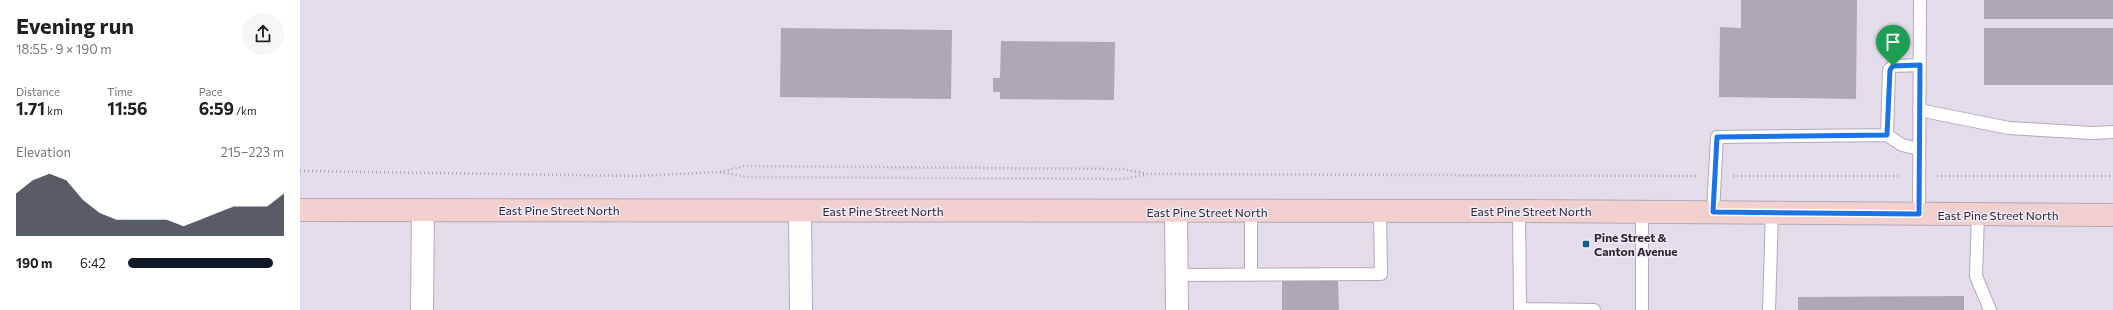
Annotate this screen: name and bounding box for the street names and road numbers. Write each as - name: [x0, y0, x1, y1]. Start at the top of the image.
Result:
- street label: East Pine Street North: [498, 203, 620, 217]
- street label: East Pine Street North: [822, 204, 944, 218]
- street label: East Pine Street North: [1470, 204, 1592, 218]
- street label: East Pine Street North: [1146, 205, 1268, 219]
- street label: East Pine Street North: [1937, 208, 2059, 222]

